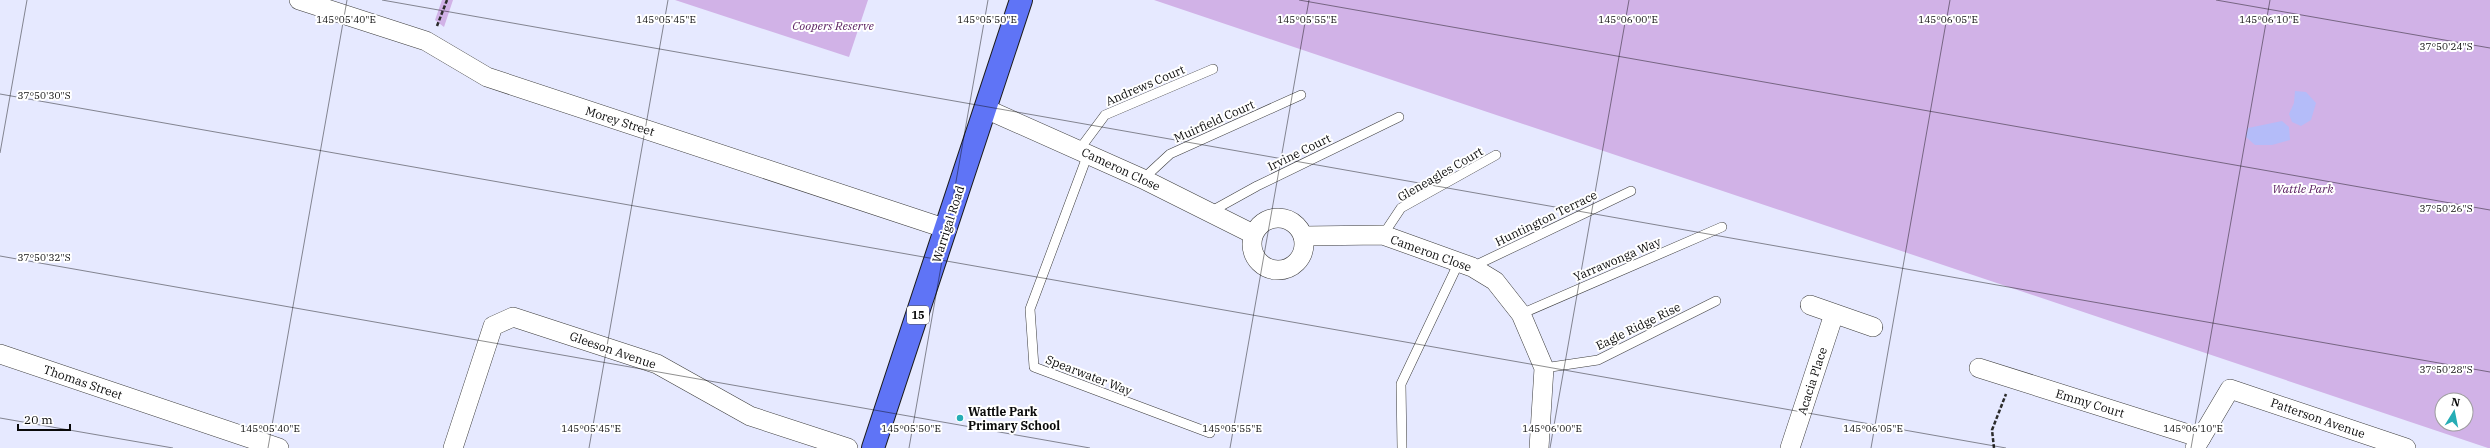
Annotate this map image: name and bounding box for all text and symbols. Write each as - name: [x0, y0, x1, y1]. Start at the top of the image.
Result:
- text: 145°05'40"E: [316, 13, 376, 26]
- text: 145°05'45"E: [636, 13, 696, 26]
- text: 145°05'50"E: [957, 13, 1017, 26]
- text: 145°05'55"E: [1277, 13, 1337, 26]
- text: 145°06'00"E: [1598, 13, 1658, 26]
- text: 145°06'05"E: [1918, 13, 1978, 26]
- text: 145°06'10"E: [2239, 13, 2299, 26]
- park label: Coopers Reserve: [792, 18, 874, 33]
- text: 37°50'24"S: [2419, 40, 2473, 53]
- street label: Andrews Court: [1103, 62, 1187, 108]
- text: 37°50'30"S: [17, 89, 71, 102]
- street label: Muirfield Court: [1171, 97, 1257, 145]
- street label: Morey Street: [584, 103, 656, 139]
- street label: Irvine Court: [1265, 130, 1333, 174]
- street label: Gleneagles Court: [1395, 143, 1485, 205]
- street label: Cameron Close: [1079, 144, 1163, 194]
- park label: Wattle Park: [2272, 181, 2334, 196]
- street label: Warrigal Road: [929, 184, 967, 264]
- street label: Huntington Terrace: [1493, 187, 1599, 249]
- text: 37°50'26"S: [2419, 202, 2473, 215]
- street label: Cameron Close: [1388, 231, 1474, 275]
- street label: Yarrawonga Way: [1571, 234, 1664, 284]
- text: 37°50'32"S: [17, 251, 71, 264]
- street label: Eagle Ridge Rise: [1593, 299, 1683, 353]
- road number: 15: [907, 306, 929, 324]
- street label: Gleeson Avenue: [568, 328, 658, 372]
- street label: Acacia Place: [1794, 345, 1830, 417]
- street label: Spearwater Way: [1044, 352, 1135, 399]
- street label: Thomas Street: [42, 361, 124, 403]
- text: 37°50'28"S: [2419, 363, 2473, 376]
- street label: Emmy Court: [2054, 385, 2126, 421]
- north arrow: [2434, 392, 2474, 432]
- street label: Patterson Avenue: [2269, 395, 2367, 441]
- text: N: [2450, 395, 2462, 410]
- place label: Wattle Park Primary School: [968, 404, 1060, 433]
- scale bar: [18, 406, 70, 432]
- text: 20 m: [24, 412, 53, 427]
- marker: Wattle Park Primary School: [955, 413, 965, 423]
- text: 145°05'40"E: [240, 422, 300, 435]
- text: 145°05'45"E: [561, 422, 621, 435]
- text: 145°05'50"E: [881, 422, 941, 435]
- text: 145°05'55"E: [1202, 422, 1262, 435]
- text: 145°06'00"E: [1522, 422, 1582, 435]
- text: 145°06'05"E: [1843, 422, 1903, 435]
- text: 145°06'10"E: [2163, 422, 2223, 435]

